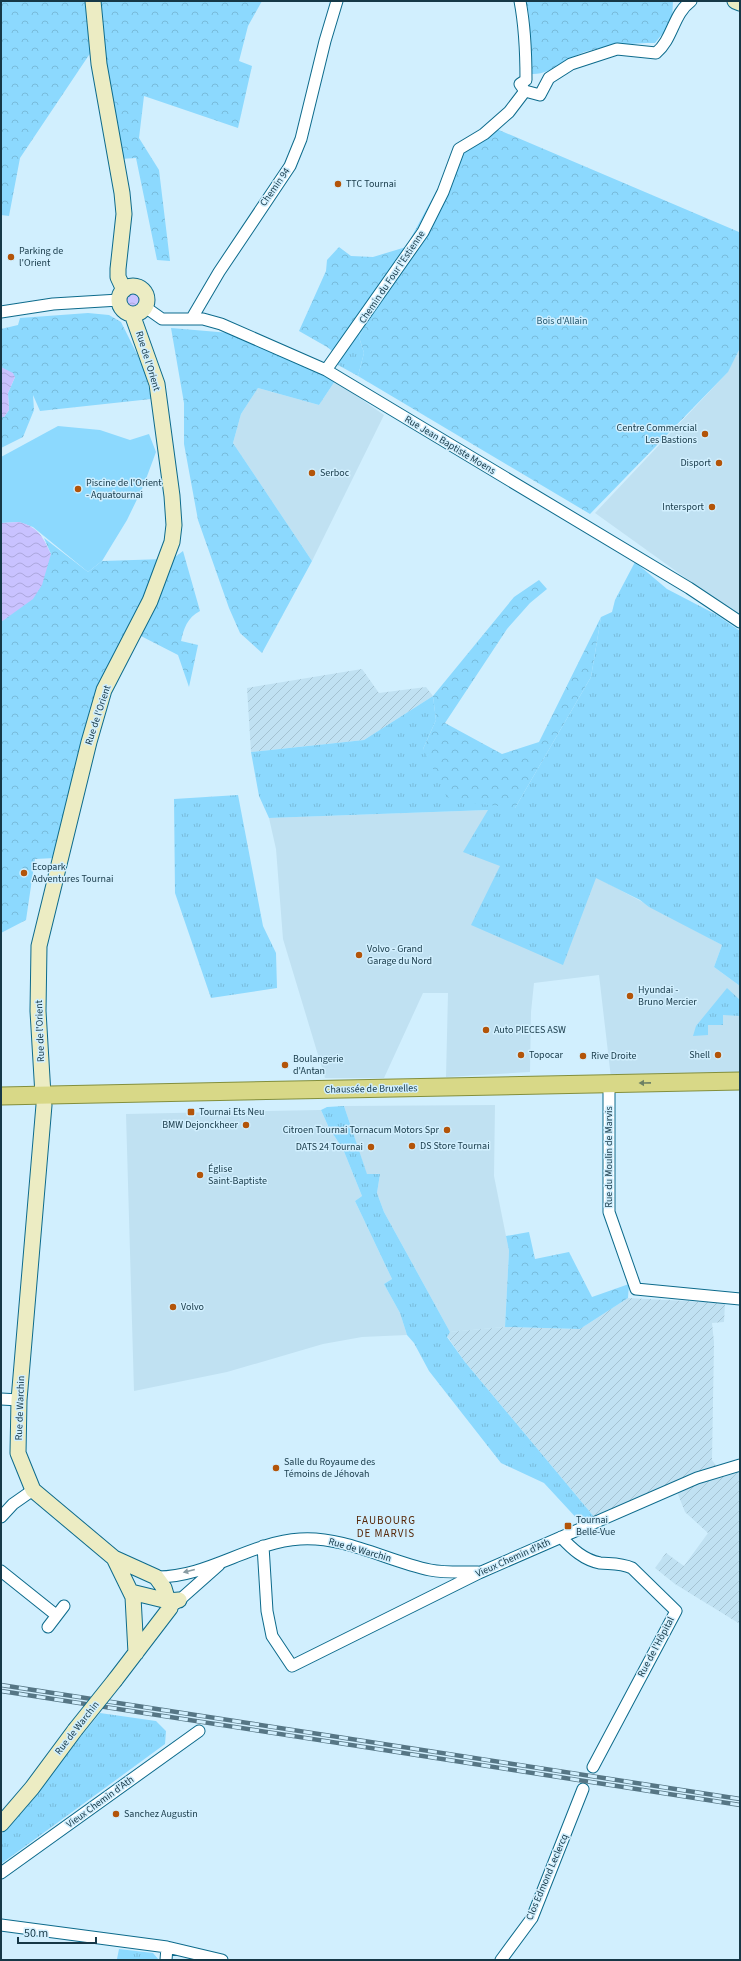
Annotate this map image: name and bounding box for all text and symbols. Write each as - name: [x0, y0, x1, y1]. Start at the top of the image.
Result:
- street label: Chemin 94: [257, 165, 293, 209]
- place label: TTC Tournai: [346, 177, 396, 191]
- marker: TTC Tournai: [333, 179, 343, 189]
- street label: Chemin du Four l'Estienne: [356, 228, 428, 326]
- place label: Parking de l'Orient: [19, 244, 63, 270]
- marker: Parking de l'Orient: [6, 252, 16, 262]
- park label: Bois d'Allain: [537, 314, 587, 328]
- street label: Rue de l'Orient: [132, 329, 164, 393]
- street label: Rue Jean Baptiste Moens: [402, 412, 498, 478]
- place label: Centre Commercial Les Bastions: [617, 421, 697, 447]
- marker: Centre Commercial Les Bastions: [700, 429, 710, 439]
- place label: Disport: [680, 456, 712, 470]
- marker: Disport: [714, 458, 724, 468]
- place label: Serboc: [320, 466, 350, 480]
- marker: Serboc: [307, 468, 317, 478]
- place label: Piscine de l'Orient - Aquatournai: [86, 476, 162, 502]
- marker: Piscine de l'Orient - Aquatournai: [73, 484, 83, 494]
- place label: Intersport: [662, 500, 705, 514]
- marker: Intersport: [707, 502, 717, 512]
- street label: Rue de l'Orient: [82, 683, 114, 747]
- place label: Ecopark Adventures Tournai: [32, 860, 113, 886]
- marker: Ecopark Adventures Tournai: [19, 868, 29, 878]
- place label: Volvo - Grand Garage du Nord: [367, 942, 432, 968]
- marker: Volvo - Grand Garage du Nord: [354, 950, 364, 960]
- place label: Hyundai - Bruno Mercier: [638, 983, 697, 1009]
- marker: Hyundai - Bruno Mercier: [625, 991, 635, 1001]
- street label: Rue de l'Orient: [32, 999, 48, 1062]
- place label: Auto PIECES ASW: [494, 1023, 566, 1037]
- marker: Auto PIECES ASW: [481, 1025, 491, 1035]
- place label: Topocar: [529, 1048, 564, 1062]
- place label: Shell: [689, 1048, 710, 1062]
- place label: Rive Droite: [591, 1049, 636, 1063]
- marker: Topocar: [516, 1050, 526, 1060]
- marker: Shell: [713, 1050, 723, 1060]
- marker: Rive Droite: [578, 1051, 588, 1061]
- place label: Boulangerie d'Antan: [293, 1052, 344, 1078]
- marker: Boulangerie d'Antan: [280, 1060, 290, 1070]
- one-way arrow: [638, 1080, 651, 1086]
- street label: Chaussée de Bruxelles: [325, 1081, 417, 1097]
- place label: Tournai Ets Neu: [199, 1105, 264, 1119]
- street label: Rue du Moulin de Marvis: [602, 1106, 616, 1208]
- marker: Tournai Ets Neu: [186, 1107, 196, 1117]
- place label: BMW Dejonckheer: [162, 1118, 239, 1132]
- marker: BMW Dejonckheer: [241, 1120, 251, 1130]
- place label: Citroen Tournai Tornacum Motors Spr: [283, 1123, 440, 1137]
- marker: Citroen Tournai Tornacum Motors Spr: [442, 1125, 452, 1135]
- place label: DS Store Tournai: [420, 1139, 490, 1153]
- place label: DATS 24 Tournai: [296, 1140, 363, 1154]
- marker: DS Store Tournai: [407, 1141, 417, 1151]
- marker: DATS 24 Tournai: [366, 1142, 376, 1152]
- place label: Église Saint-Baptiste: [208, 1162, 267, 1188]
- marker: Église Saint-Baptiste: [195, 1170, 205, 1180]
- place label: Volvo: [181, 1300, 204, 1314]
- marker: Volvo: [168, 1302, 178, 1312]
- street label: Rue de Warchin: [12, 1375, 28, 1441]
- place label: Salle du Royaume des Témoins de Jéhovah: [284, 1455, 375, 1481]
- marker: Salle du Royaume des Témoins de Jéhovah: [271, 1463, 281, 1473]
- district label: FAUBOURG DE MARVIS: [356, 1513, 416, 1541]
- place label: Tournai Belle-Vue: [576, 1513, 615, 1539]
- marker: Tournai Belle-Vue: [563, 1521, 573, 1531]
- street label: Rue de Warchin: [327, 1534, 393, 1566]
- street label: Vieux Chemin d'Ath: [473, 1535, 553, 1581]
- one-way arrow: [182, 1569, 195, 1575]
- street label: Rue de l'Hôpital: [634, 1614, 678, 1680]
- street label: Rue de Warchin: [52, 1698, 102, 1758]
- street label: Vieux Chemin d'Ath: [63, 1773, 137, 1831]
- place label: Sanchez Augustin: [124, 1807, 198, 1821]
- marker: Sanchez Augustin: [111, 1809, 121, 1819]
- street label: Clos Edmond Leclercq: [523, 1832, 571, 1922]
- scale bar: [18, 1919, 96, 1945]
- text: 50 m: [24, 1925, 48, 1942]

